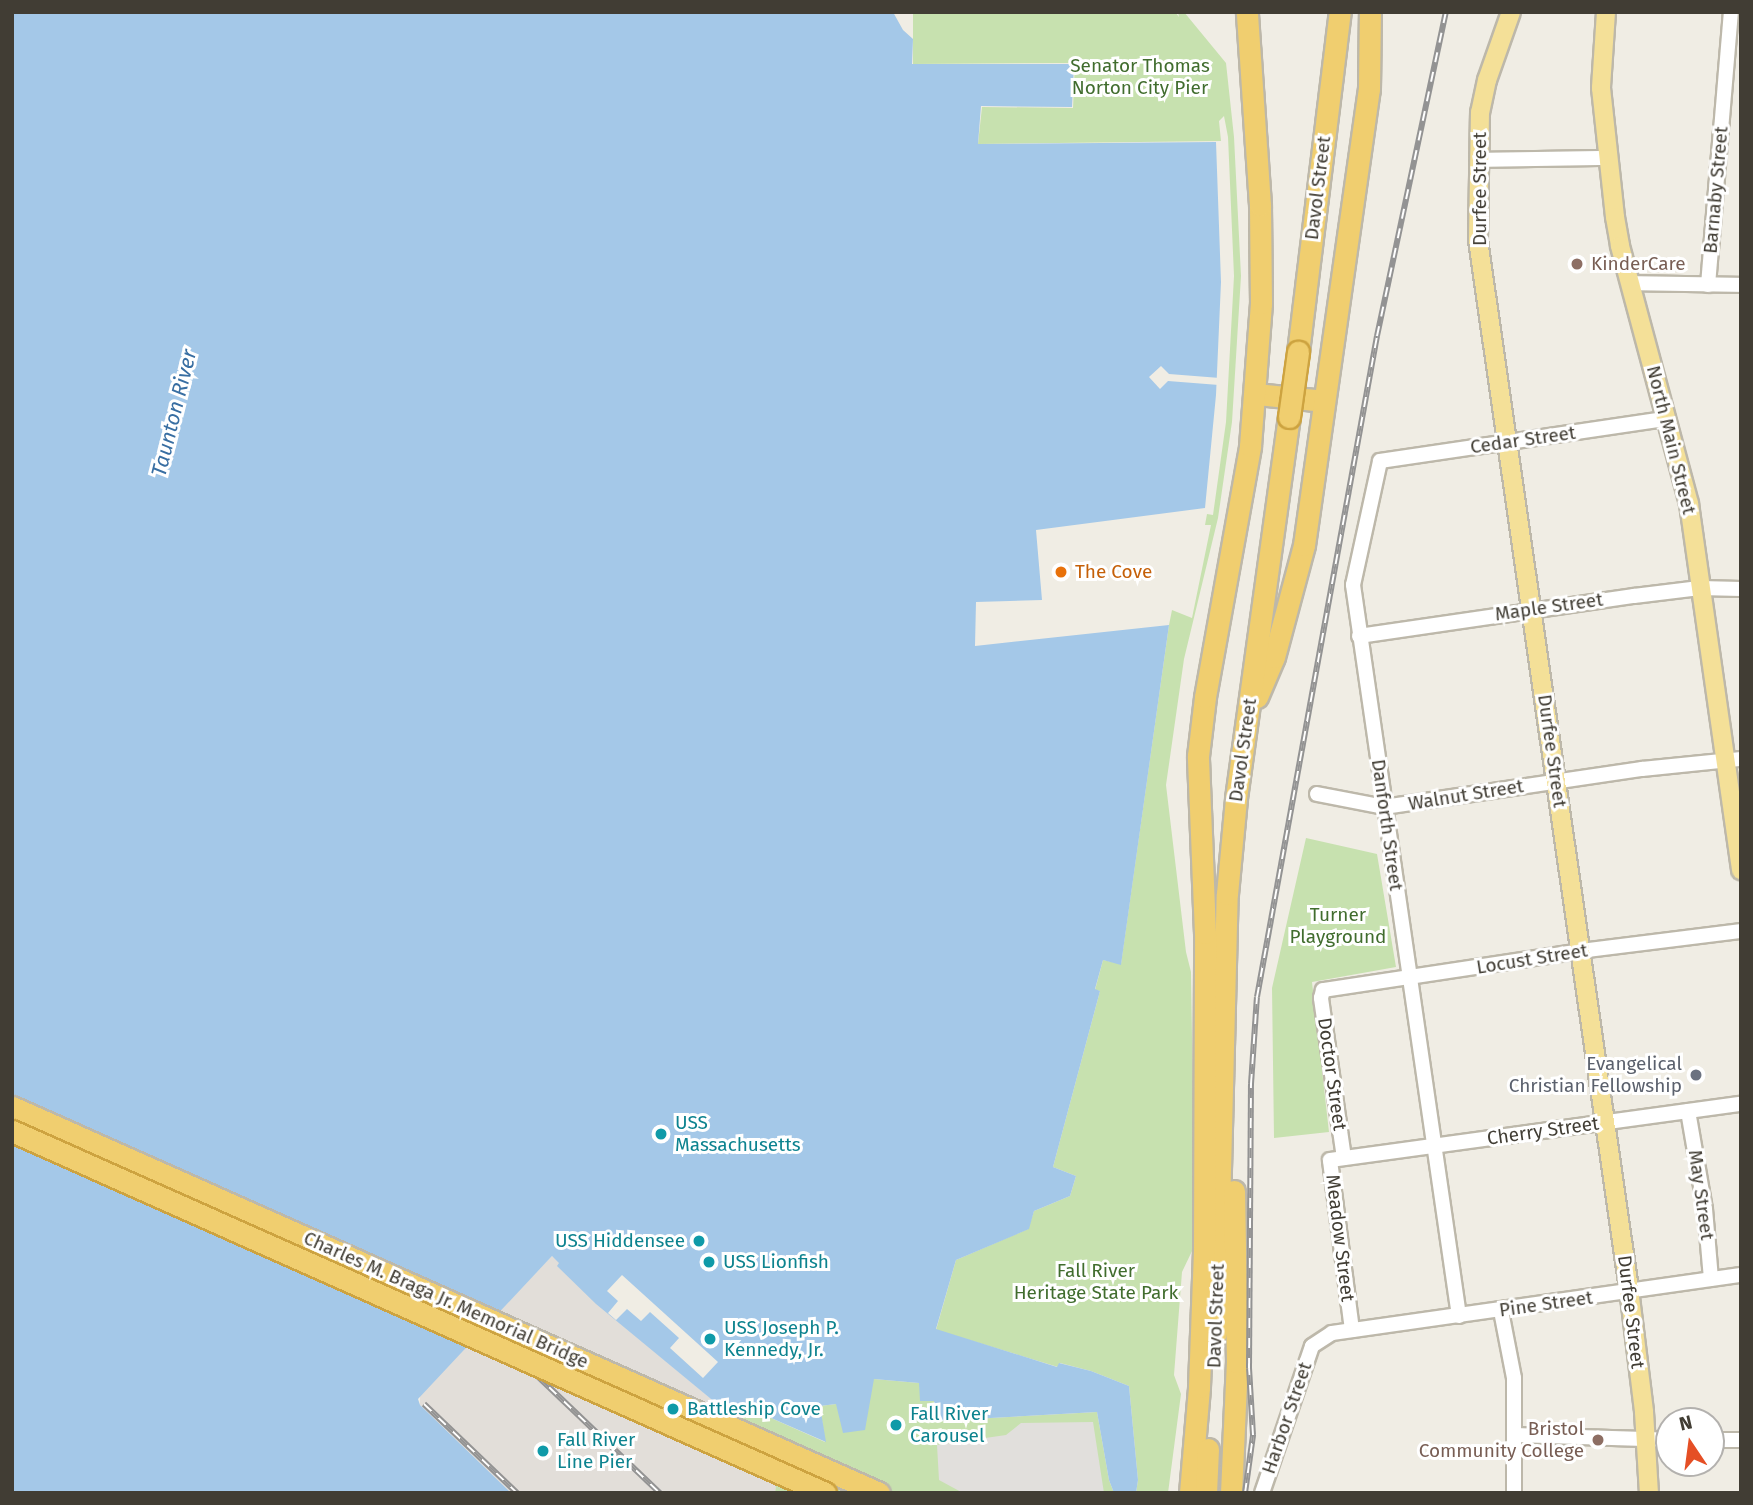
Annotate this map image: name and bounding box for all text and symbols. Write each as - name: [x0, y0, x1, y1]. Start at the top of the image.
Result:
- park label: Senator Thomas Norton City Pier: [1070, 55, 1210, 99]
- street label: Barnaby Street: [1699, 125, 1733, 255]
- street label: Durfee Street: [1469, 132, 1491, 246]
- street label: Davol Street: [1300, 135, 1336, 241]
- place label: KinderCare: [1591, 253, 1686, 275]
- marker: KinderCare: [1569, 256, 1585, 272]
- water label: Taunton River: [146, 347, 202, 479]
- street label: North Main Street: [1641, 363, 1701, 517]
- street label: Cedar Street: [1469, 421, 1577, 459]
- place label: The Cove: [1075, 561, 1152, 583]
- marker: The Cove: [1053, 564, 1069, 580]
- street label: Maple Street: [1494, 588, 1604, 626]
- street label: Durfee Street: [1533, 693, 1571, 809]
- street label: Davol Street: [1224, 697, 1262, 803]
- street label: Danforth Street: [1366, 758, 1408, 892]
- street label: Walnut Street: [1407, 775, 1525, 815]
- park label: Turner Playground: [1290, 904, 1386, 948]
- street label: Locust Street: [1475, 939, 1589, 979]
- street label: Doctor Street: [1313, 1016, 1351, 1132]
- place label: Evangelical Christian Fellowship: [1509, 1053, 1682, 1097]
- marker: Evangelical Christian Fellowship: [1688, 1067, 1704, 1083]
- place label: USS Massachusetts: [675, 1112, 801, 1156]
- street label: Cherry Street: [1486, 1112, 1600, 1150]
- marker: USS Massachusetts: [653, 1126, 669, 1142]
- street label: May Street: [1683, 1148, 1719, 1242]
- street label: Meadow Street: [1321, 1173, 1359, 1303]
- street label: Charles M. Braga Jr. Memorial Bridge: [300, 1227, 592, 1373]
- place label: USS Hiddensee: [555, 1230, 685, 1252]
- marker: USS Hiddensee: [691, 1233, 707, 1249]
- place label: USS Lionfish: [723, 1251, 829, 1273]
- marker: USS Lionfish: [701, 1254, 717, 1270]
- street label: Durfee Street: [1613, 1254, 1649, 1370]
- park label: Fall River Heritage State Park: [1014, 1260, 1178, 1304]
- street label: Davol Street: [1203, 1263, 1229, 1369]
- street label: Pine Street: [1498, 1286, 1594, 1322]
- place label: USS Joseph P. Kennedy, Jr.: [724, 1317, 839, 1361]
- marker: USS Joseph P. Kennedy, Jr.: [702, 1331, 718, 1347]
- street label: Harbor Street: [1257, 1359, 1317, 1477]
- place label: Battleship Cove: [687, 1398, 821, 1420]
- marker: Battleship Cove: [665, 1401, 681, 1417]
- place label: Fall River Carousel: [910, 1403, 988, 1447]
- north arrow: [1655, 1407, 1725, 1477]
- text: N: [1677, 1410, 1694, 1436]
- marker: Fall River Carousel: [888, 1417, 904, 1433]
- place label: Bristol Community College: [1419, 1418, 1584, 1462]
- place label: Fall River Line Pier: [557, 1429, 635, 1473]
- marker: Bristol Community College: [1590, 1432, 1606, 1448]
- marker: Fall River Line Pier: [535, 1443, 551, 1459]

